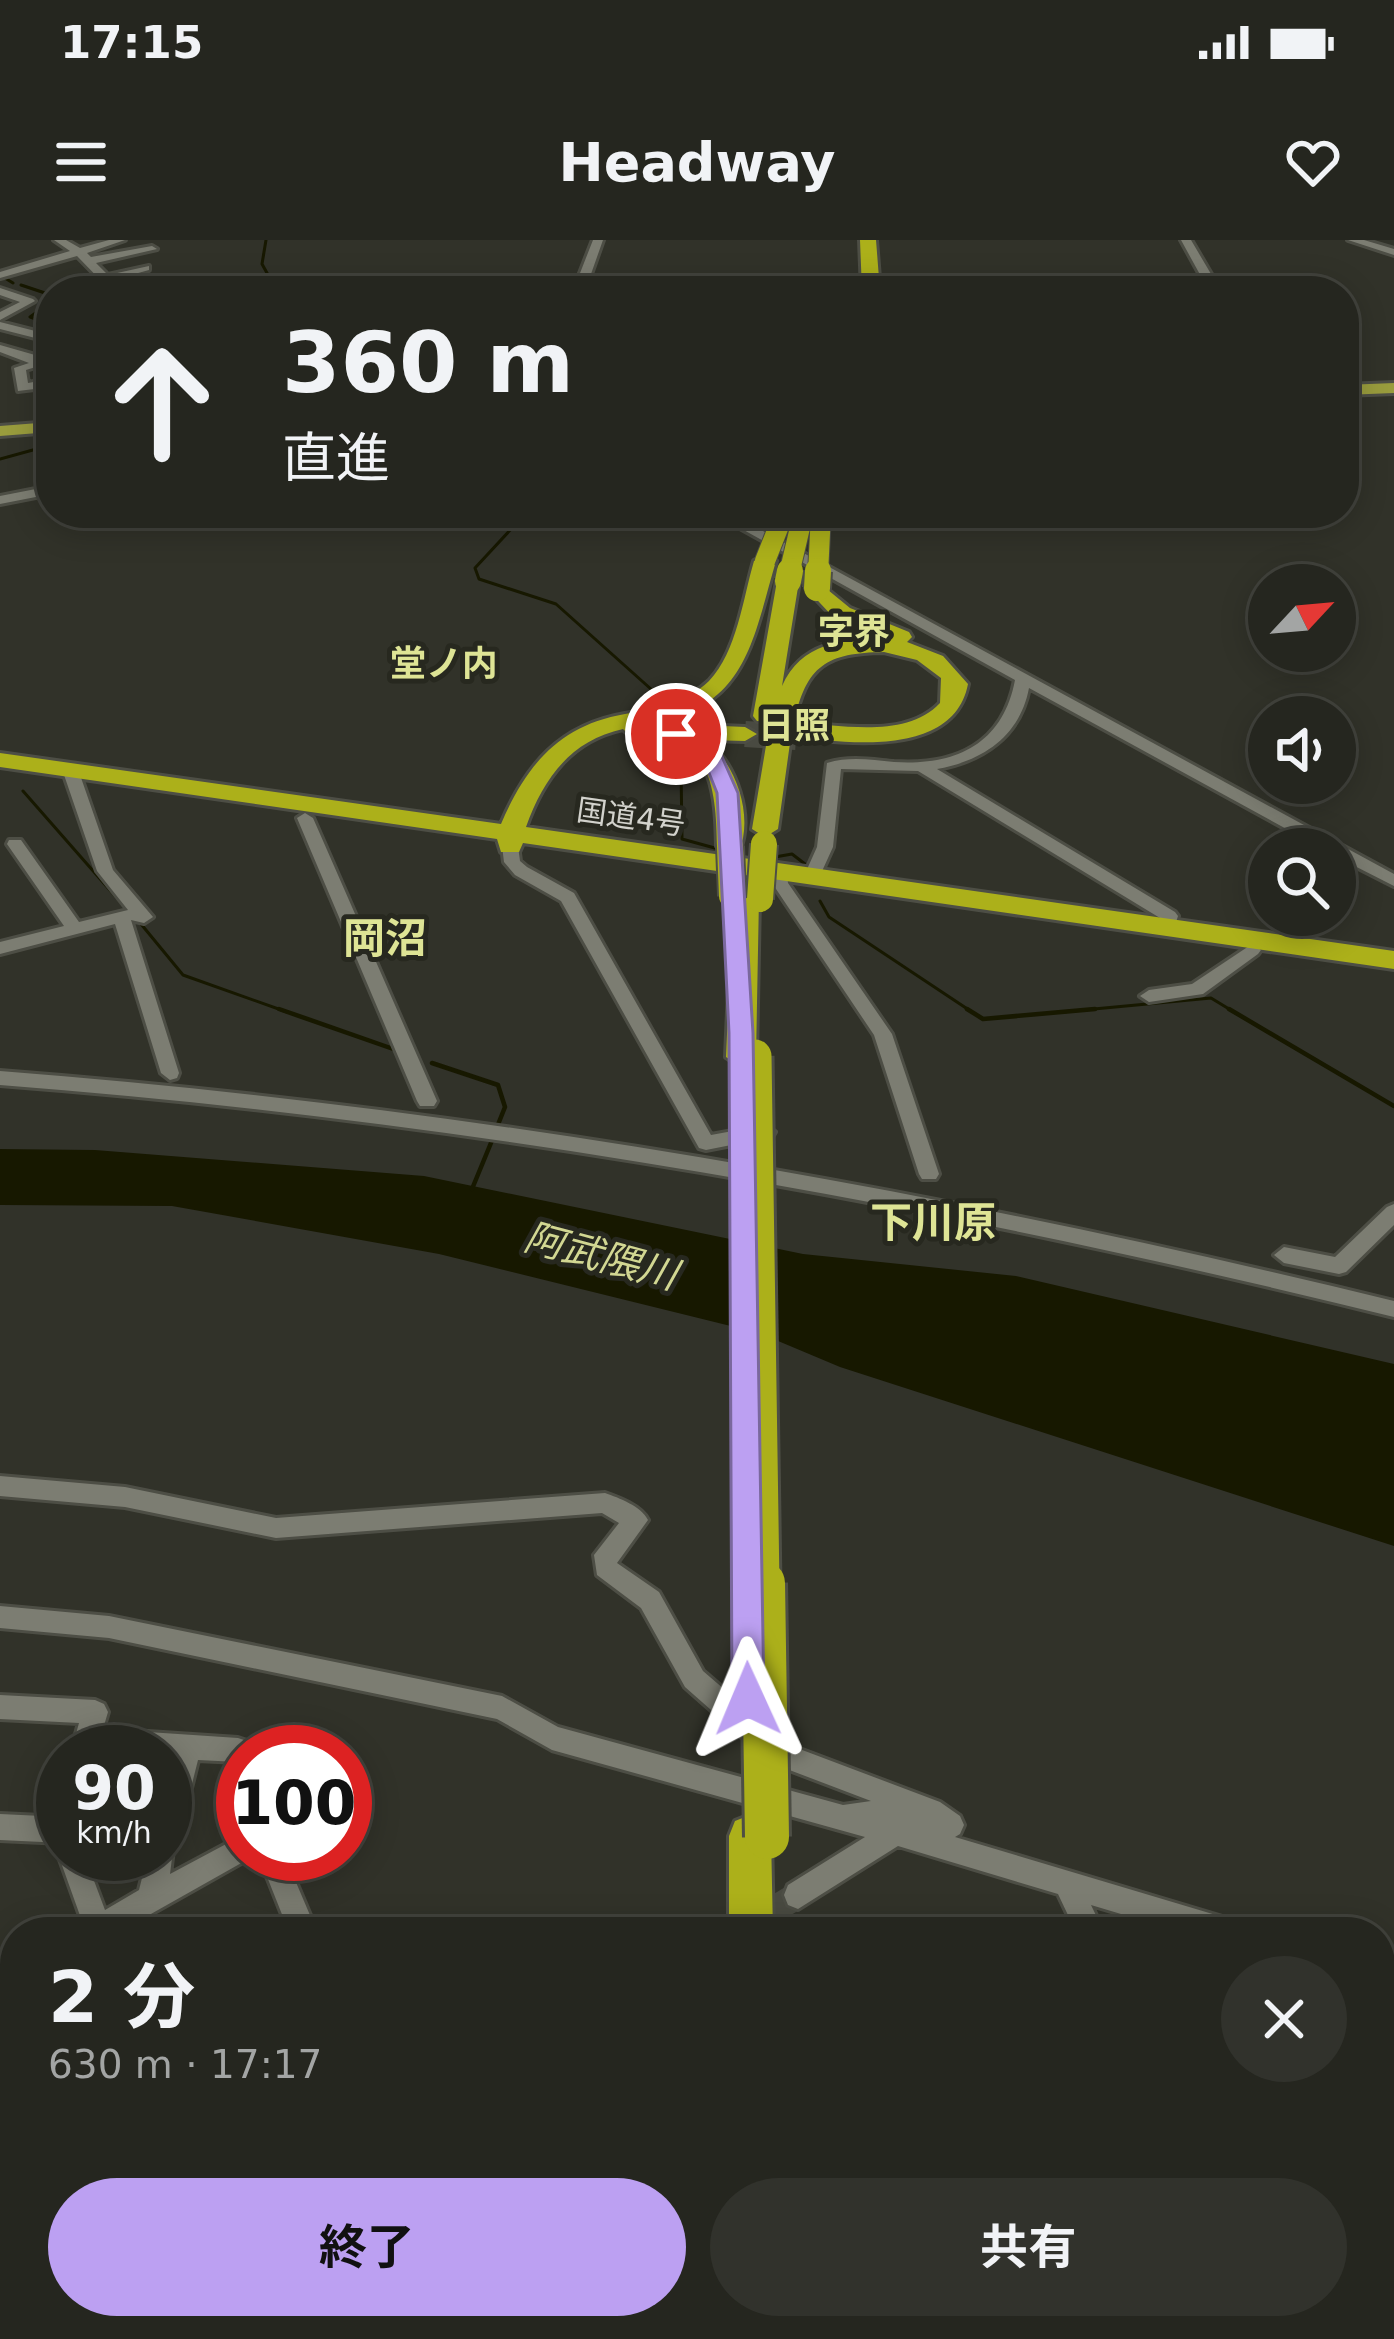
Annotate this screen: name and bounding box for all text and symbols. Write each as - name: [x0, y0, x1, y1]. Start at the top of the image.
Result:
- text: 17:15: [60, 16, 203, 69]
- icon: menu: [48, 129, 114, 195]
- icon: heart: [1280, 129, 1346, 195]
- text: Headway: [559, 131, 835, 194]
- text: 360 m: [282, 314, 574, 412]
- icon: ahead: [84, 324, 240, 480]
- text: 直進: [282, 427, 390, 490]
- north arrow: [1248, 564, 1356, 672]
- map controls: [1248, 564, 1356, 936]
- district label: 字界: [818, 611, 890, 652]
- district label: 堂ノ内: [390, 643, 498, 684]
- pin: [625, 683, 727, 785]
- button: sound: [1248, 696, 1356, 804]
- icon: arrive: [643, 701, 709, 767]
- district label: 日照: [758, 705, 830, 746]
- street label: 国道4号: [575, 792, 687, 842]
- button: search: [1248, 828, 1356, 936]
- district label: 岡沼: [343, 914, 427, 963]
- district label: 下川原: [870, 1198, 996, 1247]
- water label: 阿武隈川: [520, 1214, 686, 1299]
- position arrow: [685, 1636, 811, 1762]
- speed limit sign: 100: [216, 1725, 372, 1881]
- text: 90: [72, 1753, 156, 1823]
- text: km/h: [76, 1815, 152, 1850]
- text: 2 分: [48, 1955, 195, 2039]
- button: close: [1221, 1956, 1347, 2082]
- text: 630 m · 17:17: [48, 2042, 322, 2087]
- button: 終了: [48, 2178, 686, 2316]
- button: 共有: [710, 2178, 1347, 2316]

